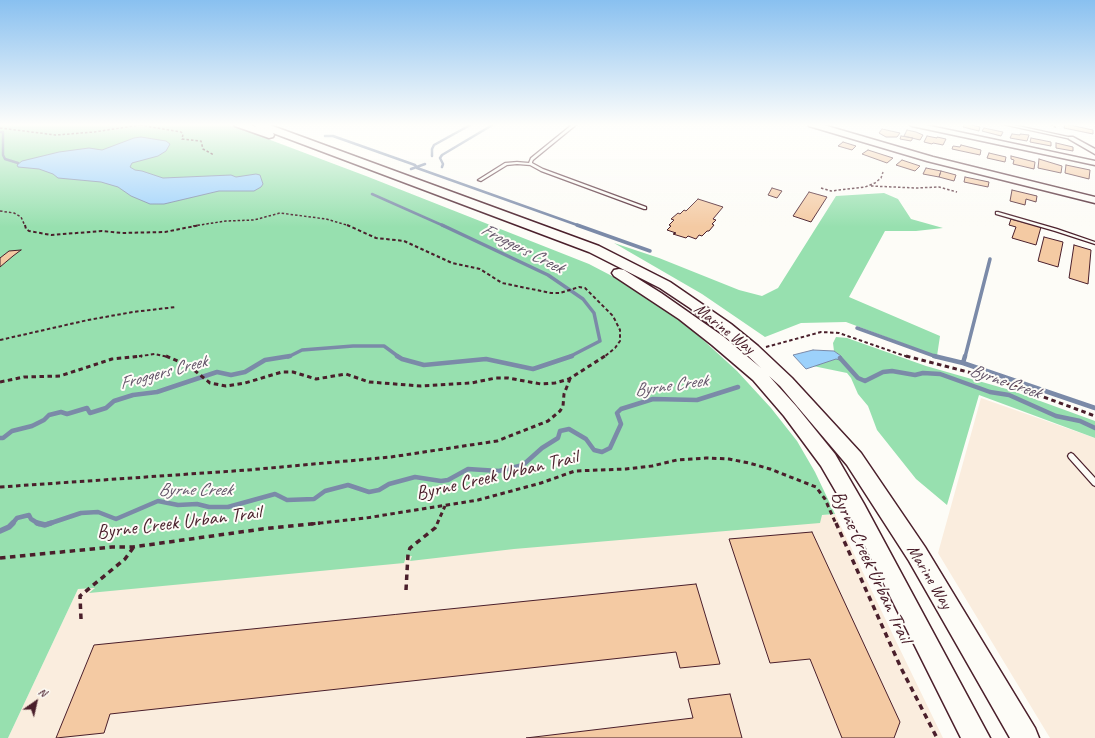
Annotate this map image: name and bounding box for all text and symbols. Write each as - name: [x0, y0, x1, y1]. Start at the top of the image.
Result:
- water label: Froggers Creek: [477, 219, 567, 279]
- street label: Marine Way: [690, 299, 758, 359]
- water label: Froggers Creek: [117, 351, 209, 395]
- water label: Byrne Creek: [967, 360, 1043, 404]
- water label: Byrne Creek: [633, 370, 709, 402]
- street label: Byrne Creek Urban Trail: [414, 446, 580, 506]
- water label: Byrne Creek: [158, 479, 232, 501]
- street label: Byrne Creek Urban Trail: [825, 487, 917, 647]
- street label: Byrne Creek Urban Trail: [95, 501, 263, 545]
- street label: Marine Way: [902, 541, 956, 613]
- north arrow: [16, 682, 56, 722]
- text: N: [36, 684, 49, 700]

